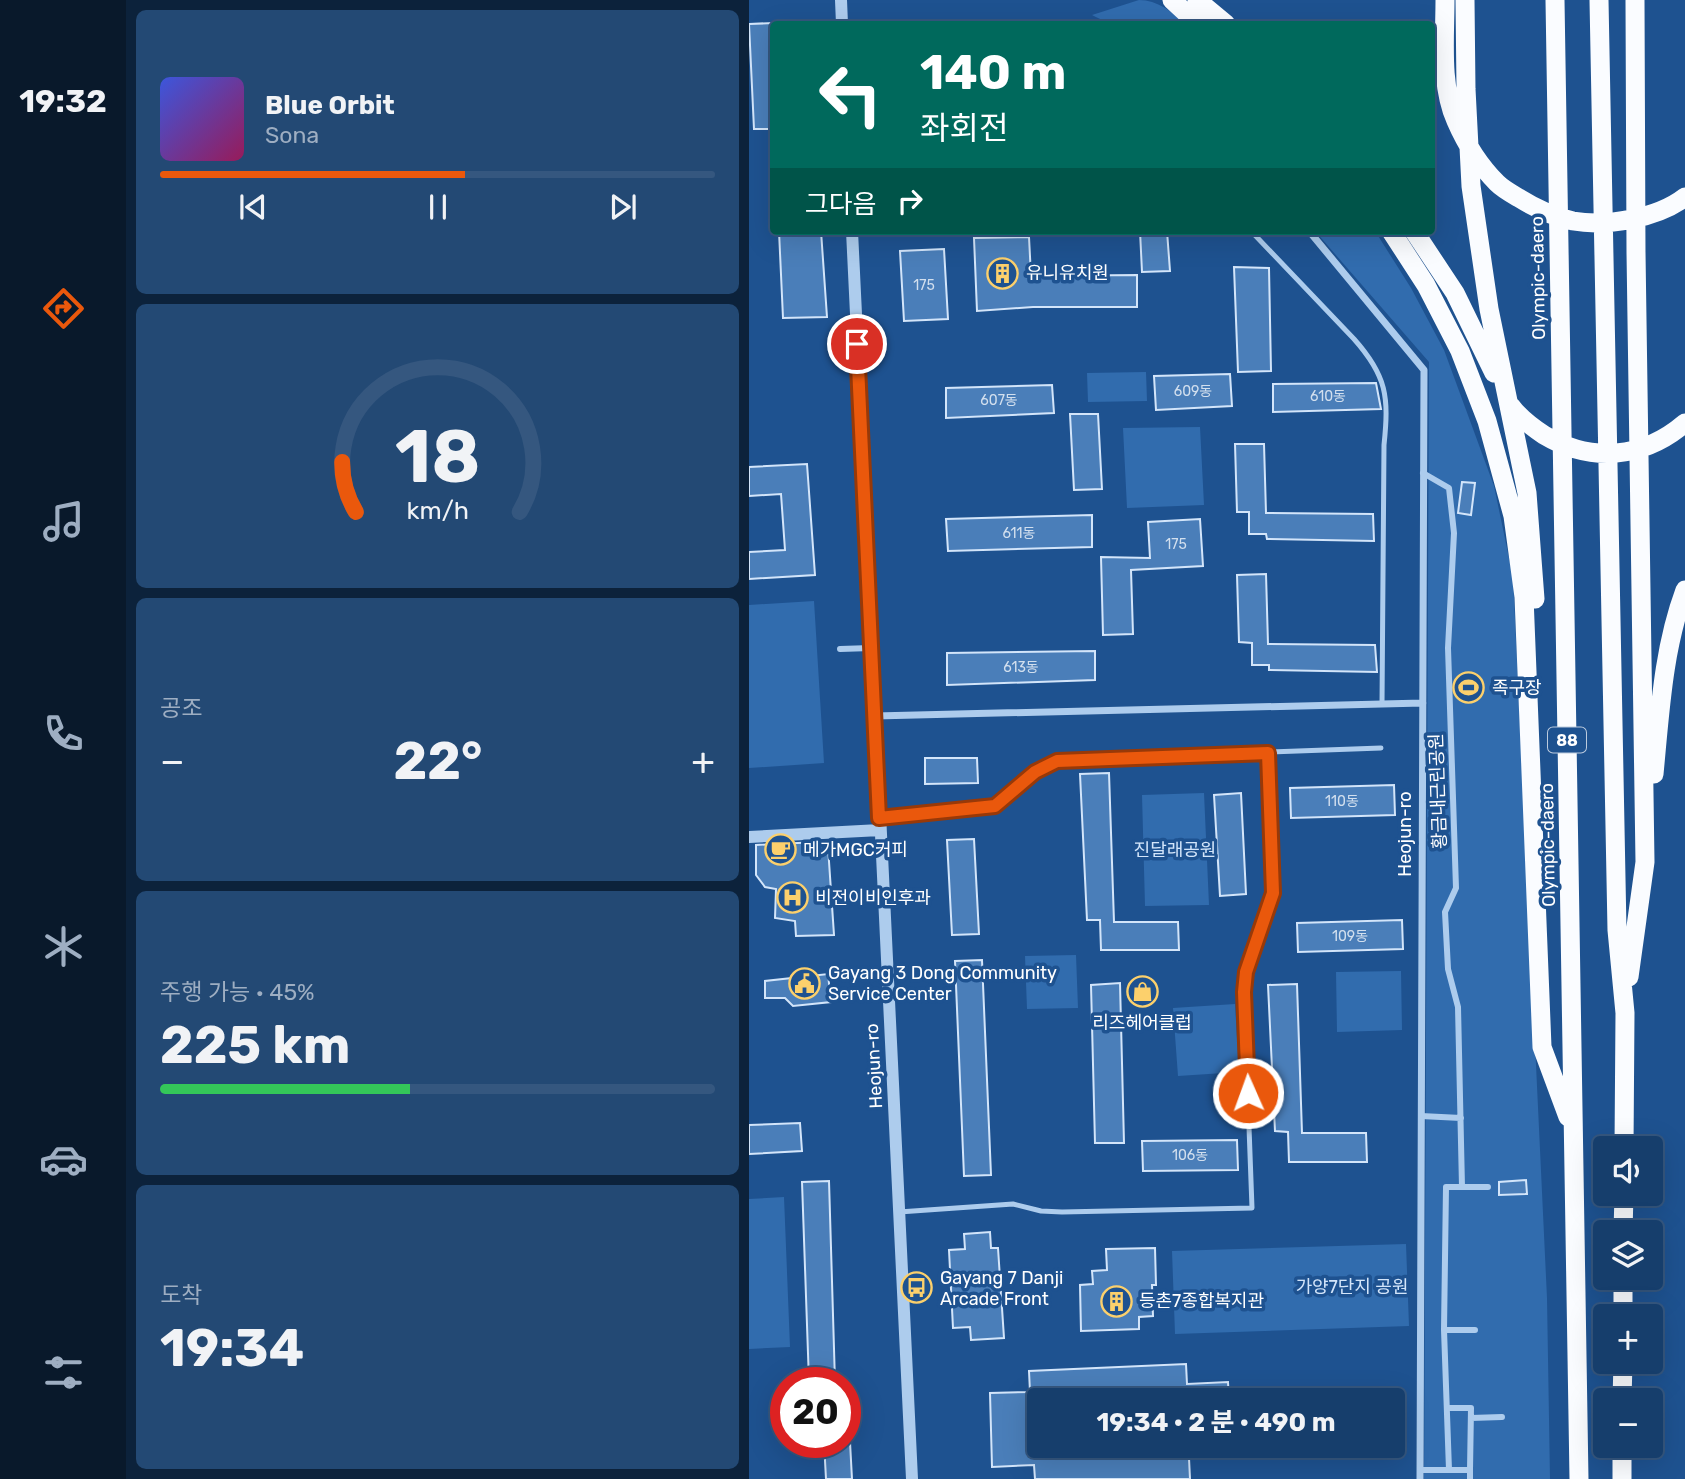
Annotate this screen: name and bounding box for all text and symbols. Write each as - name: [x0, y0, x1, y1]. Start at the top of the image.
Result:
- text: 140 m: [920, 43, 1066, 101]
- icon: left: [805, 49, 896, 140]
- text: 19:32: [19, 82, 107, 120]
- text: Blue Orbit: [265, 90, 395, 121]
- text: 좌회전: [920, 109, 1008, 147]
- text: Sona: [265, 121, 319, 149]
- icon: right: [891, 182, 929, 220]
- icon: previous: [234, 188, 272, 226]
- icon: pause: [419, 188, 457, 226]
- icon: next: [604, 188, 642, 226]
- text: 그다음: [805, 189, 877, 220]
- street label: Olympic-daero: [1526, 216, 1550, 340]
- building icon: 유니유치원: [986, 256, 1020, 290]
- place label: 유니유치원: [1026, 262, 1109, 284]
- house number: 175: [913, 277, 935, 294]
- icon: directions: [39, 284, 88, 333]
- pin: [827, 314, 887, 374]
- icon: arrive: [838, 325, 876, 363]
- house number: 609동: [1174, 383, 1212, 400]
- house number: 610동: [1310, 388, 1346, 405]
- house number: 607동: [980, 392, 1018, 409]
- text: 18: [395, 414, 480, 500]
- text: km/h: [406, 495, 469, 524]
- icon: music: [39, 497, 88, 546]
- house number: 611동: [1003, 525, 1036, 542]
- house number: 175: [1165, 536, 1187, 553]
- house number: 613동: [1003, 659, 1039, 676]
- sports icon: 족구장: [1452, 671, 1486, 705]
- place label: 족구장: [1492, 677, 1542, 699]
- text: 공조: [160, 694, 202, 722]
- icon: phone: [39, 709, 88, 758]
- road number: 88: [1548, 727, 1586, 752]
- text: 22°: [394, 730, 483, 792]
- street label: 황금내근린공원: [1425, 733, 1451, 849]
- text: −: [160, 738, 185, 784]
- text: +: [691, 738, 715, 784]
- street label: Olympic-daero: [1536, 783, 1560, 907]
- street label: Heojun-ro: [1394, 791, 1416, 877]
- house number: 110동: [1325, 793, 1359, 810]
- cafe icon: 메가MGC커피: [763, 833, 797, 867]
- place label: 메가MGC커피: [803, 839, 908, 861]
- park label: 진달래공원: [1134, 839, 1216, 861]
- hospital icon: 비전이비인후과: [775, 881, 809, 915]
- place label: 비전이비인후과: [815, 887, 931, 909]
- icon: climate: [39, 922, 88, 971]
- house number: 109동: [1332, 928, 1368, 945]
- place label: Gayang 3 Dong Community Service Center: [828, 962, 1057, 1005]
- public building icon: Gayang 3 Dong Community Service Center: [788, 966, 822, 1000]
- shop icon: 리즈헤어클럽: [1125, 975, 1159, 1009]
- text: 주행 가능 · 45%: [160, 978, 315, 1006]
- place label: 리즈헤어클럽: [1092, 1012, 1192, 1034]
- text: 225 km: [160, 1014, 350, 1076]
- street label: Heojun-ro: [861, 1023, 887, 1109]
- position arrow: [1211, 1056, 1285, 1130]
- icon: car: [39, 1135, 88, 1184]
- map controls: [1593, 1136, 1663, 1458]
- button: sound: [1593, 1136, 1663, 1206]
- house number: 106동: [1172, 1147, 1208, 1164]
- button: layers: [1593, 1220, 1663, 1290]
- place label: Gayang 7 Danji Arcade Front: [940, 1267, 1063, 1310]
- bus stop icon: Gayang 7 Danji Arcade Front: [900, 1271, 934, 1305]
- park label: 가양7단지 공원: [1295, 1276, 1409, 1298]
- text: 도착: [160, 1281, 202, 1309]
- building icon: 등촌7종합복지관: [1099, 1284, 1133, 1318]
- place label: 등촌7종합복지관: [1139, 1290, 1265, 1312]
- button: +: [1593, 1304, 1663, 1374]
- text: 19:34: [160, 1317, 304, 1379]
- icon: filters: [39, 1348, 88, 1397]
- speed limit sign: 20: [770, 1367, 861, 1458]
- button: −: [1593, 1388, 1663, 1458]
- text: 19:34 · 2 분 · 490 m: [1096, 1407, 1336, 1438]

